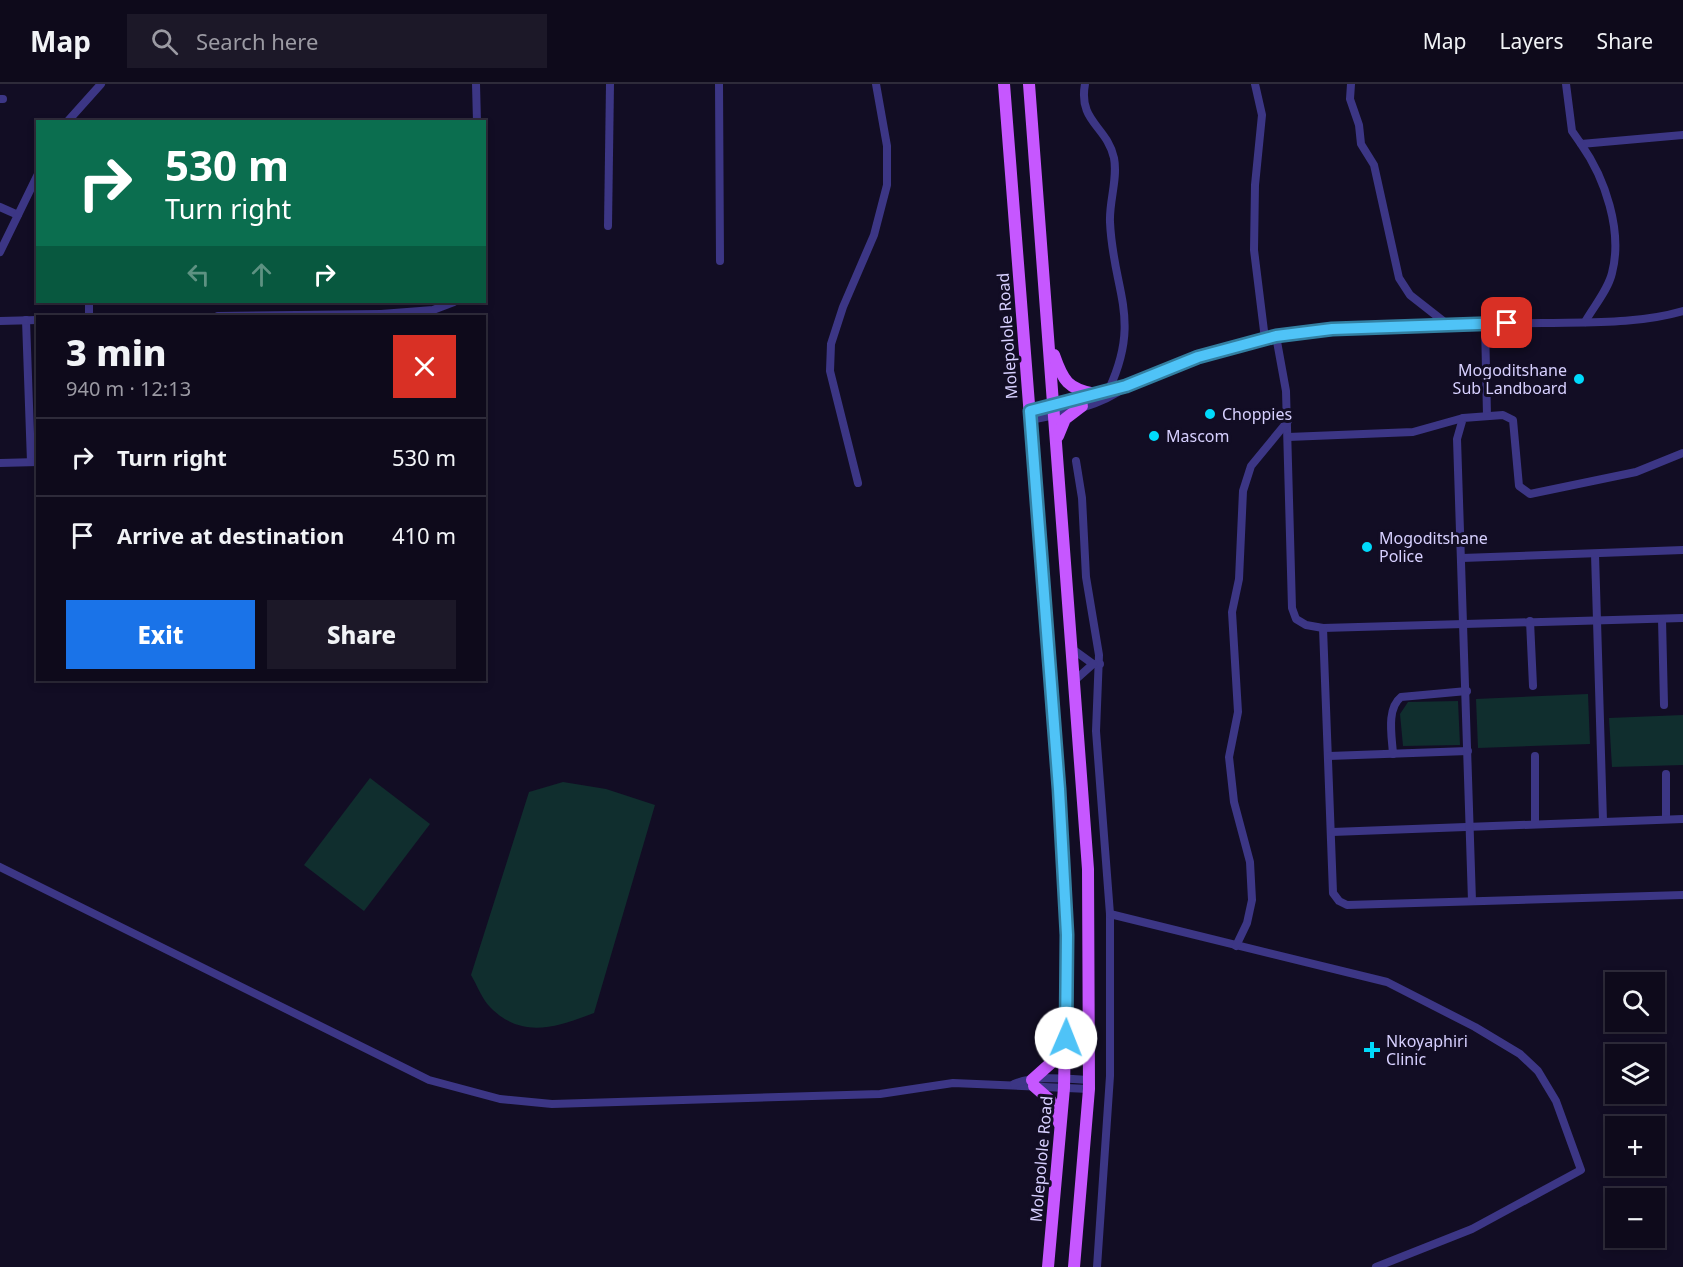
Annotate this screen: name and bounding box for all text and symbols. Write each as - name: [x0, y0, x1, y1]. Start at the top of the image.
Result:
- search box: [127, 14, 547, 68]
- text: Map: [30, 22, 91, 60]
- icon: search: [148, 25, 181, 58]
- text: Search here: [196, 26, 318, 56]
- text: Map: [1423, 27, 1467, 55]
- text: Layers: [1500, 27, 1564, 55]
- text: Share: [1597, 27, 1653, 55]
- text: 530 m: [165, 136, 289, 193]
- icon: right: [66, 144, 144, 222]
- text: Turn right: [165, 190, 291, 227]
- icon: left: [182, 258, 215, 291]
- icon: ahead: [245, 258, 278, 291]
- icon: right: [308, 258, 341, 291]
- street label: Molepolole Road: [992, 272, 1022, 400]
- pin: [1481, 297, 1532, 348]
- icon: arrive: [1490, 306, 1523, 339]
- text: 3 min: [66, 328, 167, 377]
- button: close: [393, 335, 456, 398]
- place label: Mogoditshane Sub Landboard: [1453, 359, 1567, 399]
- marker: Mogoditshane Sub Landboard: [1572, 372, 1586, 386]
- text: 940 m · 12:13: [66, 375, 191, 402]
- place label: Choppies: [1222, 403, 1292, 425]
- marker: Choppies: [1203, 407, 1217, 421]
- place label: Mascom: [1166, 425, 1229, 447]
- marker: Mascom: [1147, 429, 1161, 443]
- icon: right: [66, 441, 99, 474]
- text: Turn right: [117, 442, 227, 472]
- text: 530 m: [392, 442, 456, 472]
- icon: arrive: [66, 519, 99, 552]
- text: Arrive at destination: [117, 520, 344, 550]
- text: 410 m: [392, 520, 456, 550]
- place label: Mogoditshane Police: [1379, 527, 1488, 567]
- marker: Mogoditshane Police: [1360, 540, 1374, 554]
- button: Exit: [66, 600, 255, 669]
- button: Share: [267, 600, 456, 669]
- map controls: [1605, 972, 1665, 1248]
- button: search: [1605, 972, 1665, 1032]
- position arrow: [1034, 1006, 1098, 1070]
- place label: Nkoyaphiri Clinic: [1386, 1030, 1468, 1070]
- marker: Nkoyaphiri Clinic: [1363, 1041, 1381, 1059]
- button: layers: [1605, 1044, 1665, 1104]
- street label: Molepolole Road: [1025, 1095, 1057, 1223]
- button: +: [1605, 1116, 1665, 1176]
- button: −: [1605, 1188, 1665, 1248]

